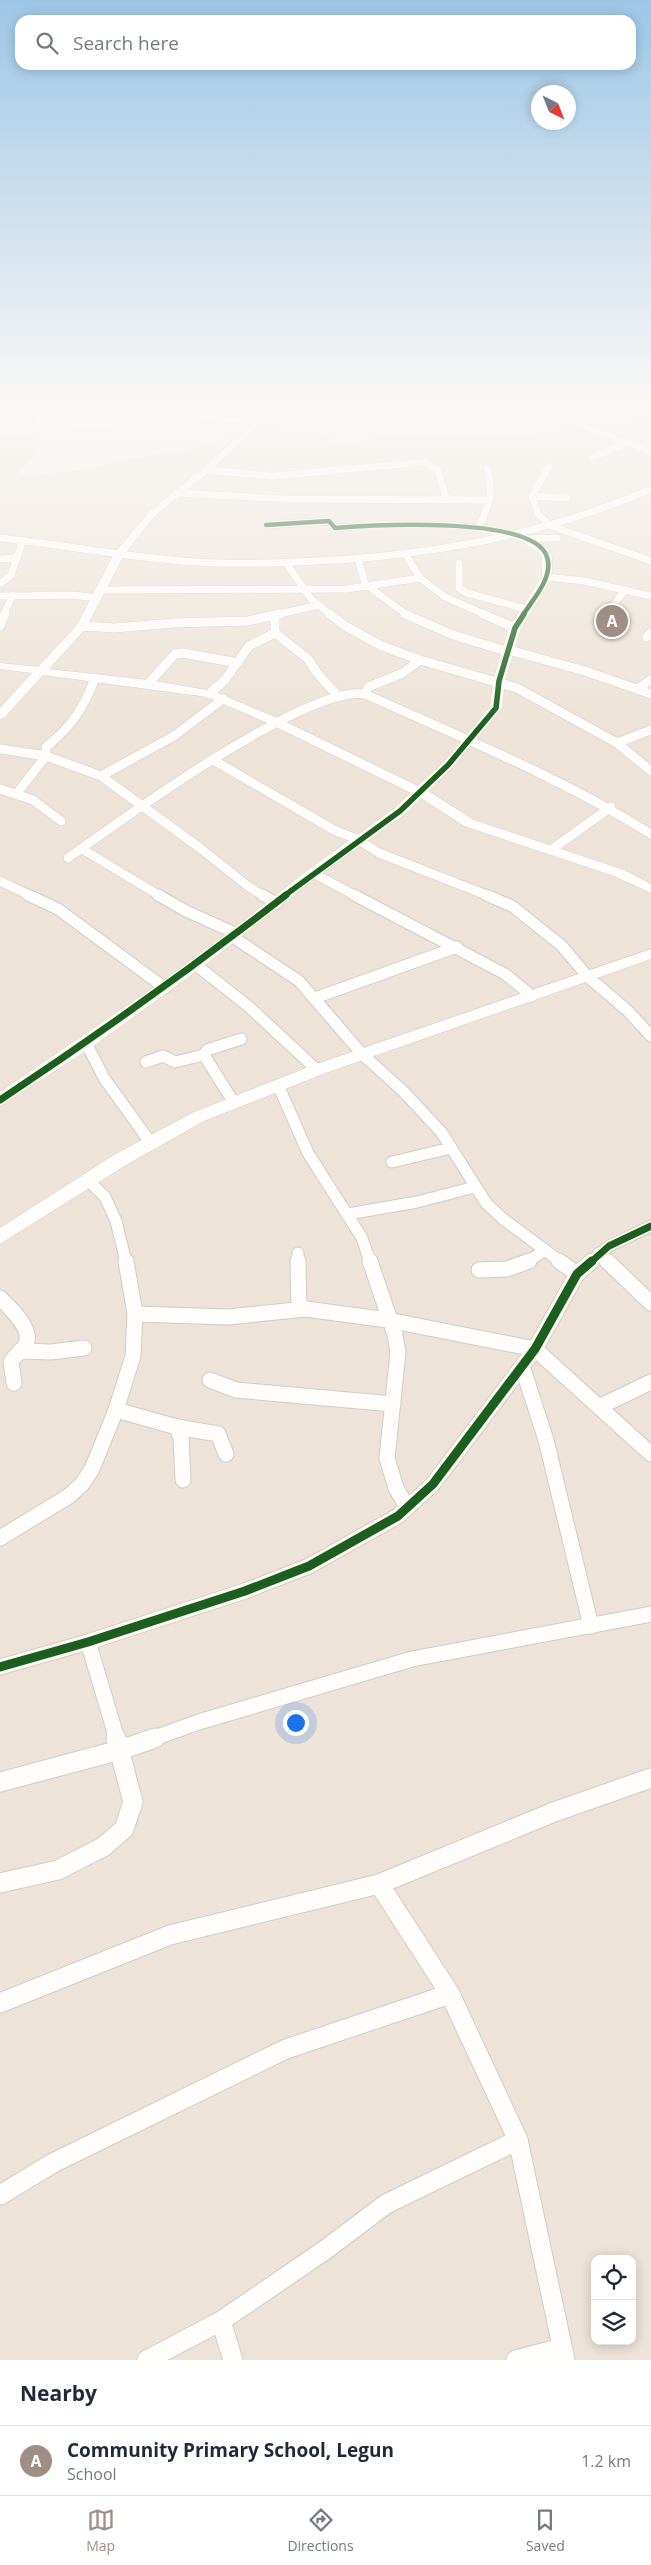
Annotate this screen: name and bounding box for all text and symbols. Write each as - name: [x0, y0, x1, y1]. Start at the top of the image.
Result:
- search box: [15, 15, 636, 70]
- icon: search: [33, 29, 61, 57]
- text: Search here: [73, 30, 179, 56]
- north arrow: [531, 85, 576, 130]
- pin: A: [596, 602, 628, 640]
- your location: [283, 1710, 309, 1736]
- map controls: [591, 2255, 636, 2345]
- button: locate: [591, 2255, 636, 2300]
- button: layers: [591, 2300, 636, 2345]
- text: Nearby: [20, 2379, 97, 2407]
- text: Community Primary School, Legun: [67, 2437, 394, 2463]
- text: A: [30, 2450, 42, 2472]
- text: 1.2 km: [581, 2450, 631, 2472]
- text: School: [67, 2463, 117, 2485]
- tab: Map: [86, 2506, 115, 2555]
- tab: Directions: [287, 2506, 354, 2555]
- tab: Saved: [526, 2506, 565, 2555]

